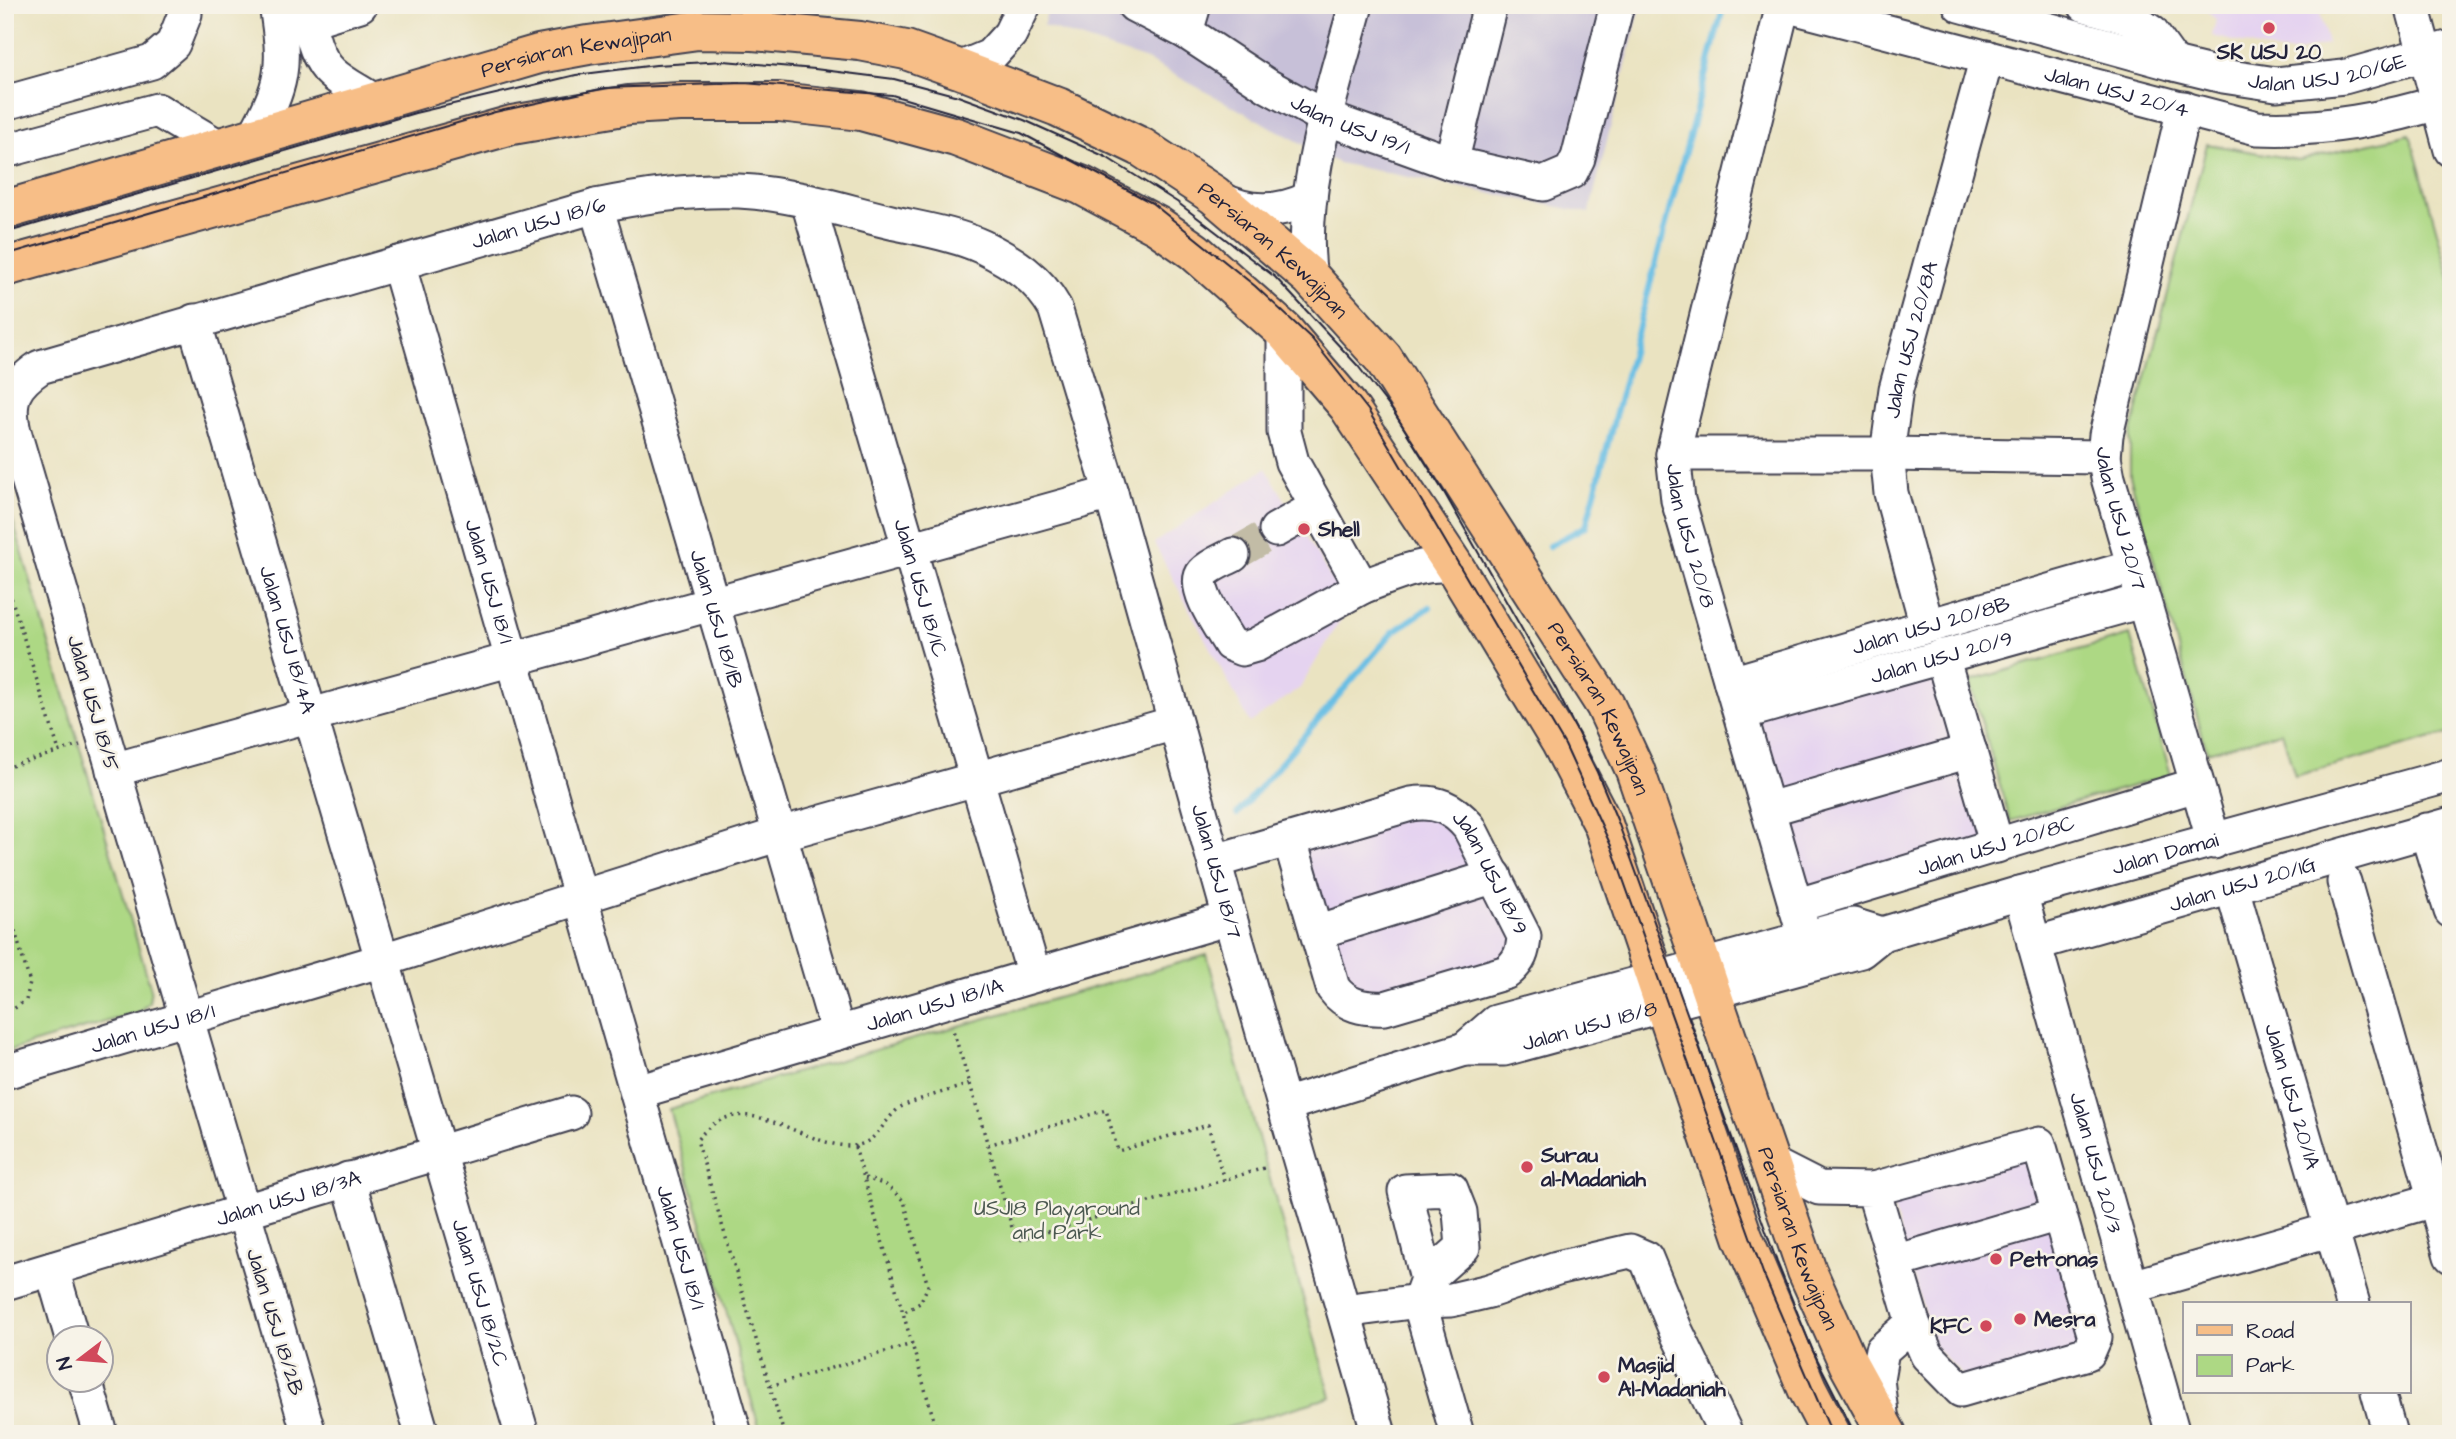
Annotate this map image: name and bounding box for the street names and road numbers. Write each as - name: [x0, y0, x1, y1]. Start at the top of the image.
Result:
- street label: Persiaran Kewajipan: [477, 19, 673, 85]
- street label: Jalan USJ 20/6E: [2246, 46, 2410, 99]
- street label: Jalan USJ 20/4: [2041, 59, 2193, 124]
- street label: Jalan USJ 19/1: [1285, 87, 1414, 162]
- street label: Persiaran Kewajipan: [1193, 174, 1355, 325]
- street label: Jalan USJ 18/6: [468, 190, 608, 256]
- street label: Jalan USJ 20/8A: [1878, 257, 1945, 420]
- street label: Jalan USJ 20/7: [2089, 446, 2154, 594]
- street label: Jalan USJ 20/8: [1660, 462, 1723, 611]
- street label: Jalan USJ 18/1C: [887, 515, 955, 661]
- street label: Jalan USJ 18/1: [458, 516, 521, 647]
- street label: Jalan USJ 18/1B: [683, 546, 751, 691]
- street label: Jalan USJ 18/4A: [252, 562, 324, 718]
- street label: Jalan USJ 20/8B: [1848, 589, 2013, 662]
- street label: Persiaran Kewajipan: [1541, 616, 1657, 799]
- street label: Jalan USJ 20/9: [1867, 623, 2016, 691]
- street label: Jalan USJ 18/5: [60, 632, 126, 775]
- street label: Jalan USJ 18/7: [1184, 801, 1250, 942]
- street label: Jalan USJ 18/9: [1446, 803, 1535, 940]
- street label: Jalan USJ 20/8C: [1914, 808, 2078, 883]
- street label: Jalan Damai: [2108, 825, 2222, 882]
- street label: Jalan USJ 20/1G: [2166, 849, 2320, 919]
- street label: Jalan USJ 18/1A: [862, 971, 1007, 1039]
- street label: Jalan USJ 18/8: [1518, 993, 1661, 1058]
- street label: Jalan USJ 18/1: [87, 996, 219, 1060]
- street label: Jalan USJ 20/1A: [2258, 1020, 2328, 1173]
- street label: Jalan USJ 20/3: [2063, 1089, 2130, 1236]
- street label: Persiaran Kewajipan: [1751, 1143, 1846, 1334]
- street label: Jalan USJ 18/3A: [213, 1162, 365, 1233]
- street label: Jalan USJ 18/1: [650, 1181, 713, 1313]
- street label: Jalan USJ 18/2C: [445, 1216, 516, 1370]
- street label: Jalan USJ 18/2B: [239, 1245, 311, 1399]

